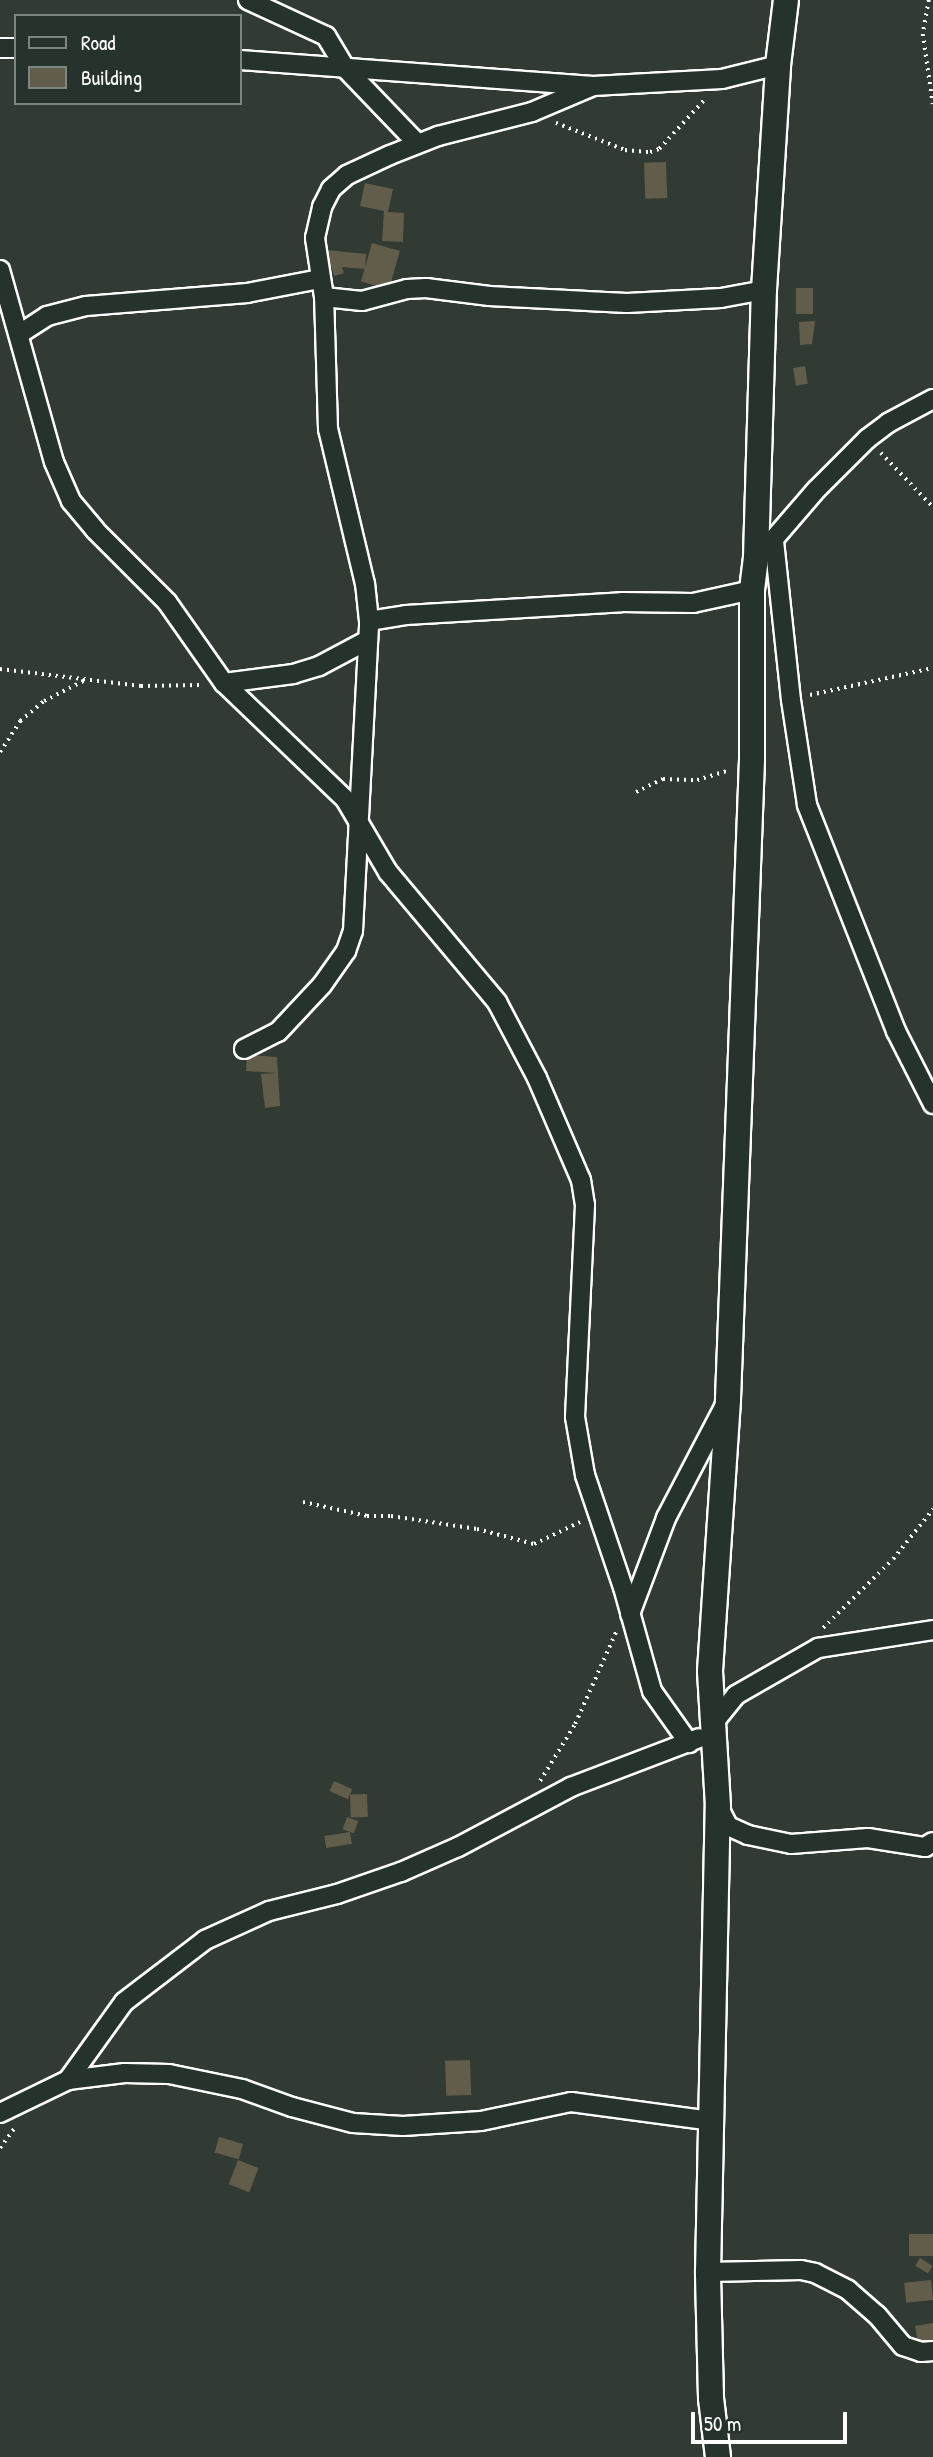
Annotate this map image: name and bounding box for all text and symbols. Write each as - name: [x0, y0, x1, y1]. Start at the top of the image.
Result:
- legend: [14, 14, 242, 105]
- text: Road: [81, 28, 115, 57]
- text: Building: [81, 63, 142, 92]
- scale bar: [695, 2398, 851, 2442]
- text: 50 m: [704, 2409, 741, 2438]

